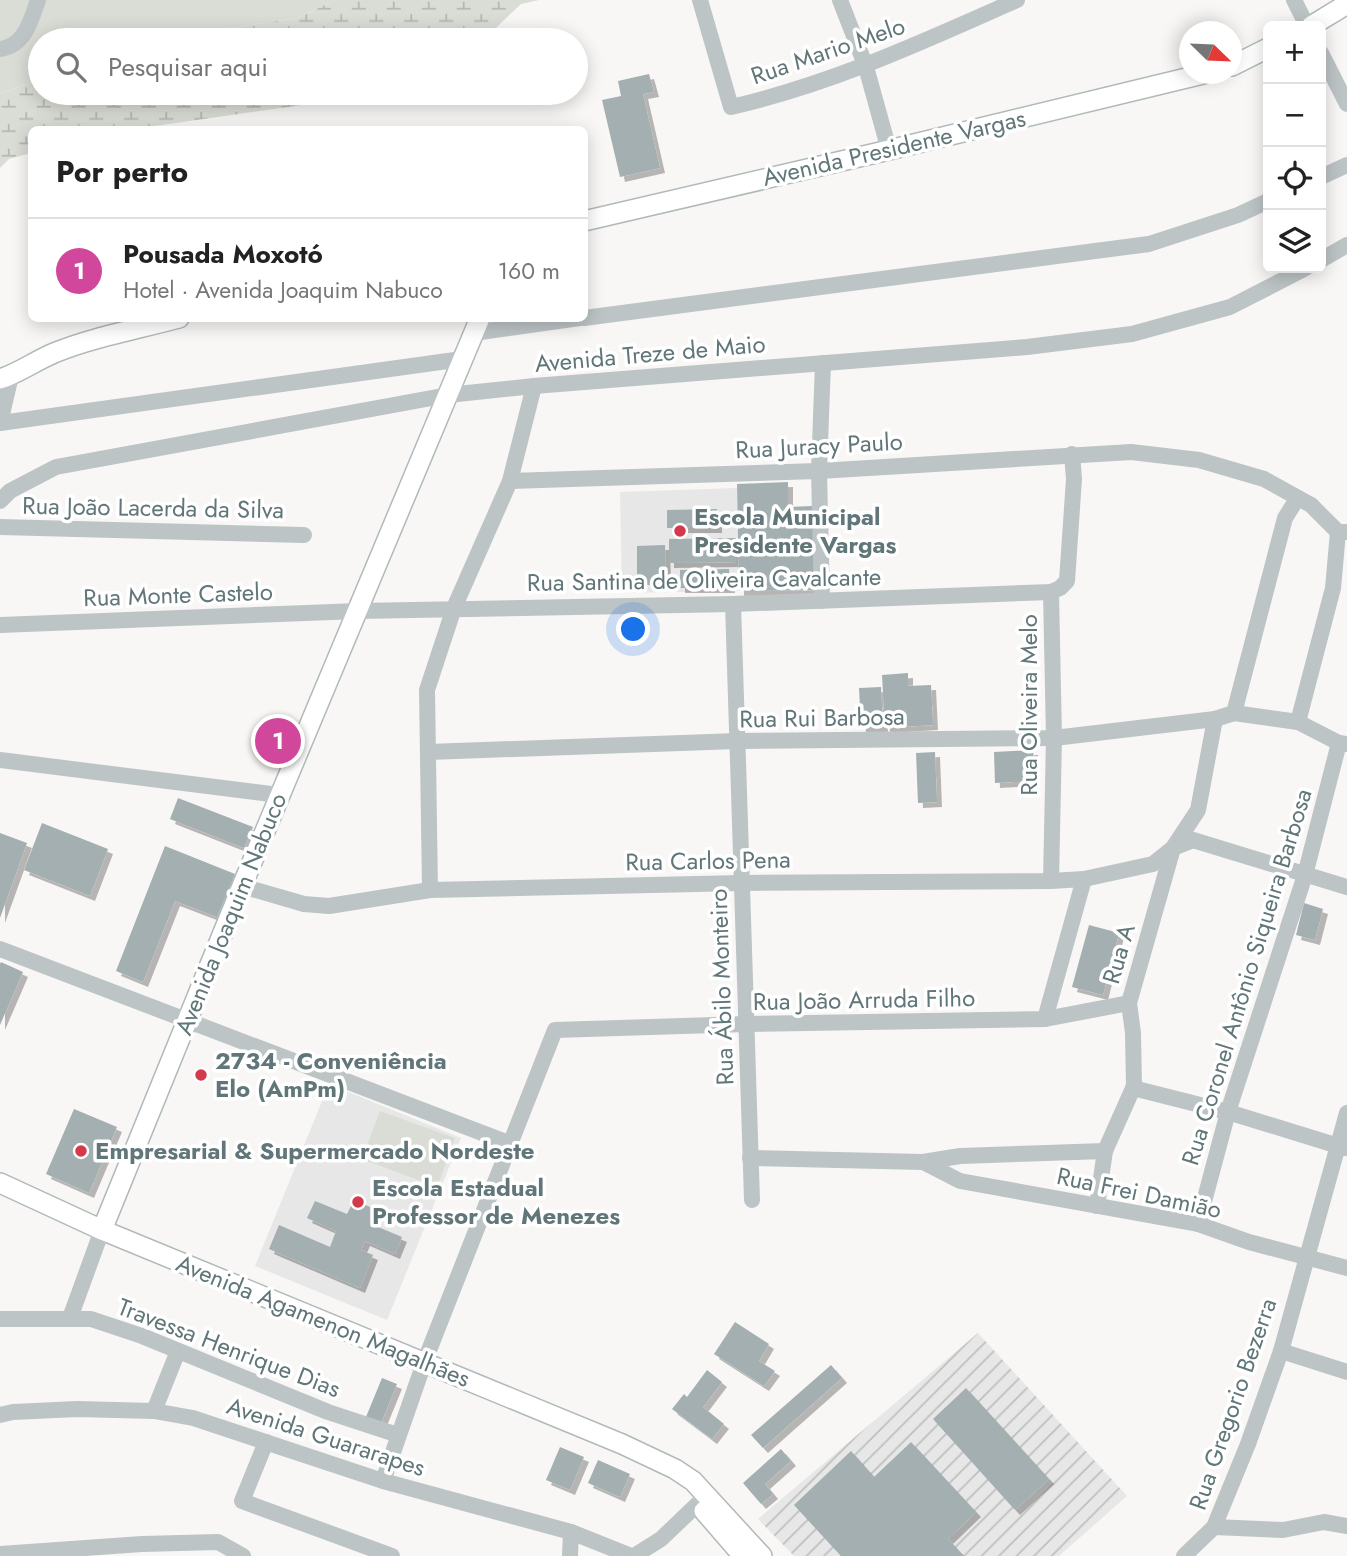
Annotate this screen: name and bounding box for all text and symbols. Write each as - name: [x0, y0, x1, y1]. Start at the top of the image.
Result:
- street label: Rua Mario Melo: [746, 8, 910, 93]
- north arrow: [1179, 21, 1242, 84]
- map controls: [1263, 21, 1326, 273]
- button: +: [1263, 21, 1326, 84]
- search box: [28, 28, 588, 105]
- icon: search: [52, 48, 90, 86]
- text: Pesquisar aqui: [108, 48, 268, 86]
- button: −: [1263, 84, 1326, 147]
- street label: Avenida Presidente Vargas: [759, 100, 1029, 195]
- button: locate: [1263, 147, 1326, 210]
- text: Por perto: [56, 150, 188, 193]
- button: layers: [1263, 210, 1326, 273]
- text: Pousada Moxotó: [123, 235, 323, 273]
- text: 1: [73, 254, 85, 288]
- text: 160 m: [498, 254, 560, 288]
- text: Hotel · Avenida Joaquim Nabuco: [123, 273, 443, 307]
- street label: Avenida Treze de Maio: [533, 326, 767, 381]
- street label: Rua Juracy Paulo: [734, 424, 903, 467]
- street label: Rua João Lacerda da Silva: [22, 488, 284, 527]
- place label: Escola Municipal Presidente Vargas: [694, 499, 896, 562]
- marker: Escola Municipal Presidente Vargas: [672, 523, 688, 539]
- street label: Rua Santina de Oliveira Cavalcante: [527, 559, 881, 600]
- street label: Rua Monte Castelo: [83, 574, 273, 615]
- your location: [616, 612, 650, 646]
- street label: Rua Oliveira Melo: [1011, 614, 1046, 796]
- street label: Rua Rui Barbosa: [739, 699, 905, 736]
- pin: 1: [255, 715, 301, 767]
- street label: Rua Coronel Antônio Siqueira Barbosa: [1173, 784, 1321, 1169]
- street label: Avenida Joaquim Nabuco: [166, 788, 295, 1040]
- street label: Rua Carlos Pena: [625, 842, 791, 879]
- street label: Rua Ábilo Monteiro: [701, 888, 742, 1086]
- street label: Rua A: [1093, 920, 1144, 988]
- street label: Rua João Arruda Filho: [753, 980, 975, 1019]
- place label: 2734 - Conveniência Elo (AmPm): [215, 1043, 447, 1106]
- marker: 2734 - Conveniência Elo (AmPm): [193, 1067, 209, 1083]
- place label: Empresarial & Supermercado Nordeste: [95, 1133, 535, 1168]
- marker: Empresarial & Supermercado Nordeste: [73, 1143, 89, 1159]
- street label: Rua Frei Damião: [1054, 1158, 1225, 1227]
- place label: Escola Estadual Professor de Menezes: [372, 1170, 620, 1233]
- marker: Escola Estadual Professor de Menezes: [350, 1194, 366, 1210]
- street label: Avenida Agamenon Magalhães: [171, 1245, 475, 1396]
- street label: Travessa Henrique Dias: [113, 1289, 346, 1406]
- street label: Rua Gregorio Bezerra: [1180, 1293, 1285, 1514]
- street label: Avenida Guararapes: [223, 1388, 430, 1485]

